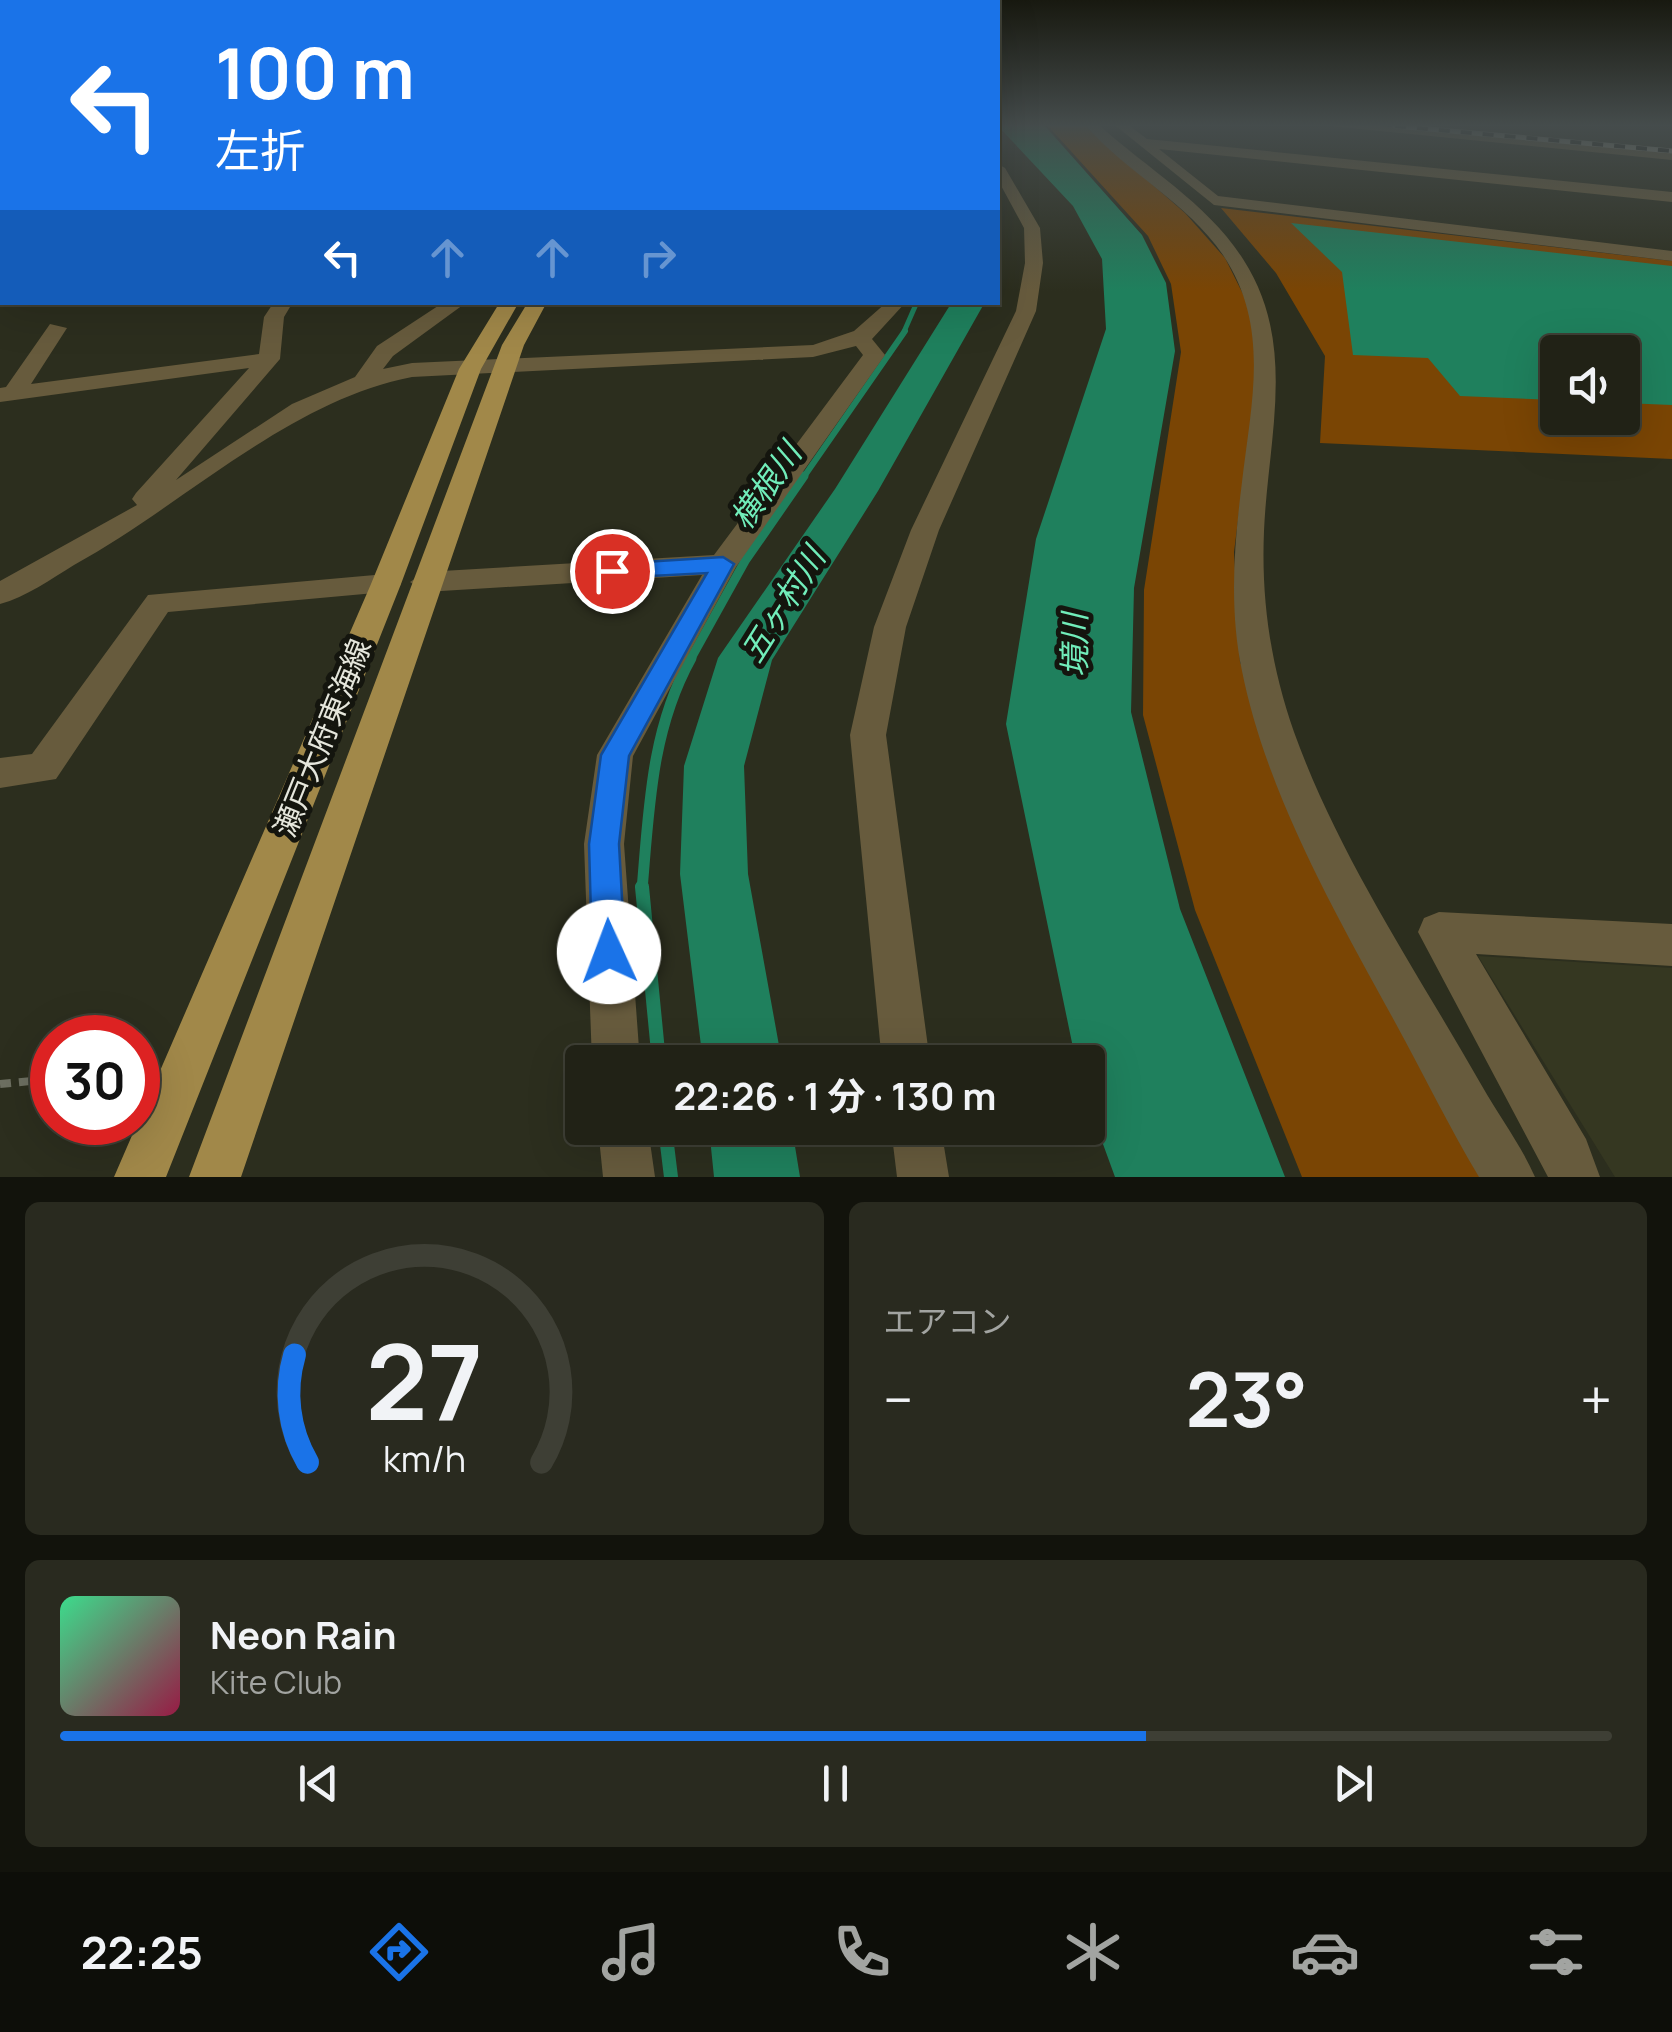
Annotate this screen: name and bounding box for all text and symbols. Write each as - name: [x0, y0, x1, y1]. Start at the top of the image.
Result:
- text: 100 m: [215, 24, 415, 120]
- icon: left: [50, 40, 180, 170]
- text: 左折: [215, 119, 305, 181]
- icon: left: [315, 230, 370, 285]
- icon: ahead: [420, 230, 475, 285]
- icon: ahead: [525, 230, 580, 285]
- icon: right: [630, 230, 685, 285]
- map controls: [1540, 335, 1640, 435]
- button: sound: [1540, 335, 1640, 435]
- water label: 横根川: [720, 431, 812, 537]
- pin: [570, 529, 655, 614]
- water label: 五ヶ村川: [730, 536, 836, 670]
- icon: arrive: [585, 544, 640, 599]
- water label: 境川: [1052, 610, 1096, 677]
- street label: 瀬戸大府東海線: [263, 632, 380, 842]
- position arrow: [557, 900, 661, 1004]
- speed limit sign: 30: [30, 1015, 160, 1145]
- text: 22:26 · 1 分 · 130 m: [674, 1069, 996, 1121]
- text: エアコン: [884, 1299, 1012, 1343]
- text: 27: [366, 1309, 483, 1451]
- text: 23°: [1186, 1347, 1308, 1450]
- text: −: [884, 1361, 913, 1437]
- text: +: [1580, 1361, 1612, 1437]
- text: km/h: [383, 1434, 466, 1483]
- text: Neon Rain: [210, 1608, 396, 1660]
- text: Kite Club: [210, 1660, 342, 1704]
- icon: previous: [291, 1756, 346, 1811]
- icon: pause: [808, 1756, 863, 1811]
- icon: next: [1326, 1756, 1381, 1811]
- icon: directions: [364, 1917, 434, 1987]
- icon: music: [596, 1917, 666, 1987]
- icon: phone: [827, 1917, 897, 1987]
- icon: climate: [1058, 1917, 1128, 1987]
- icon: car: [1290, 1917, 1360, 1987]
- icon: filters: [1521, 1917, 1591, 1987]
- text: 22:25: [81, 1921, 203, 1983]

